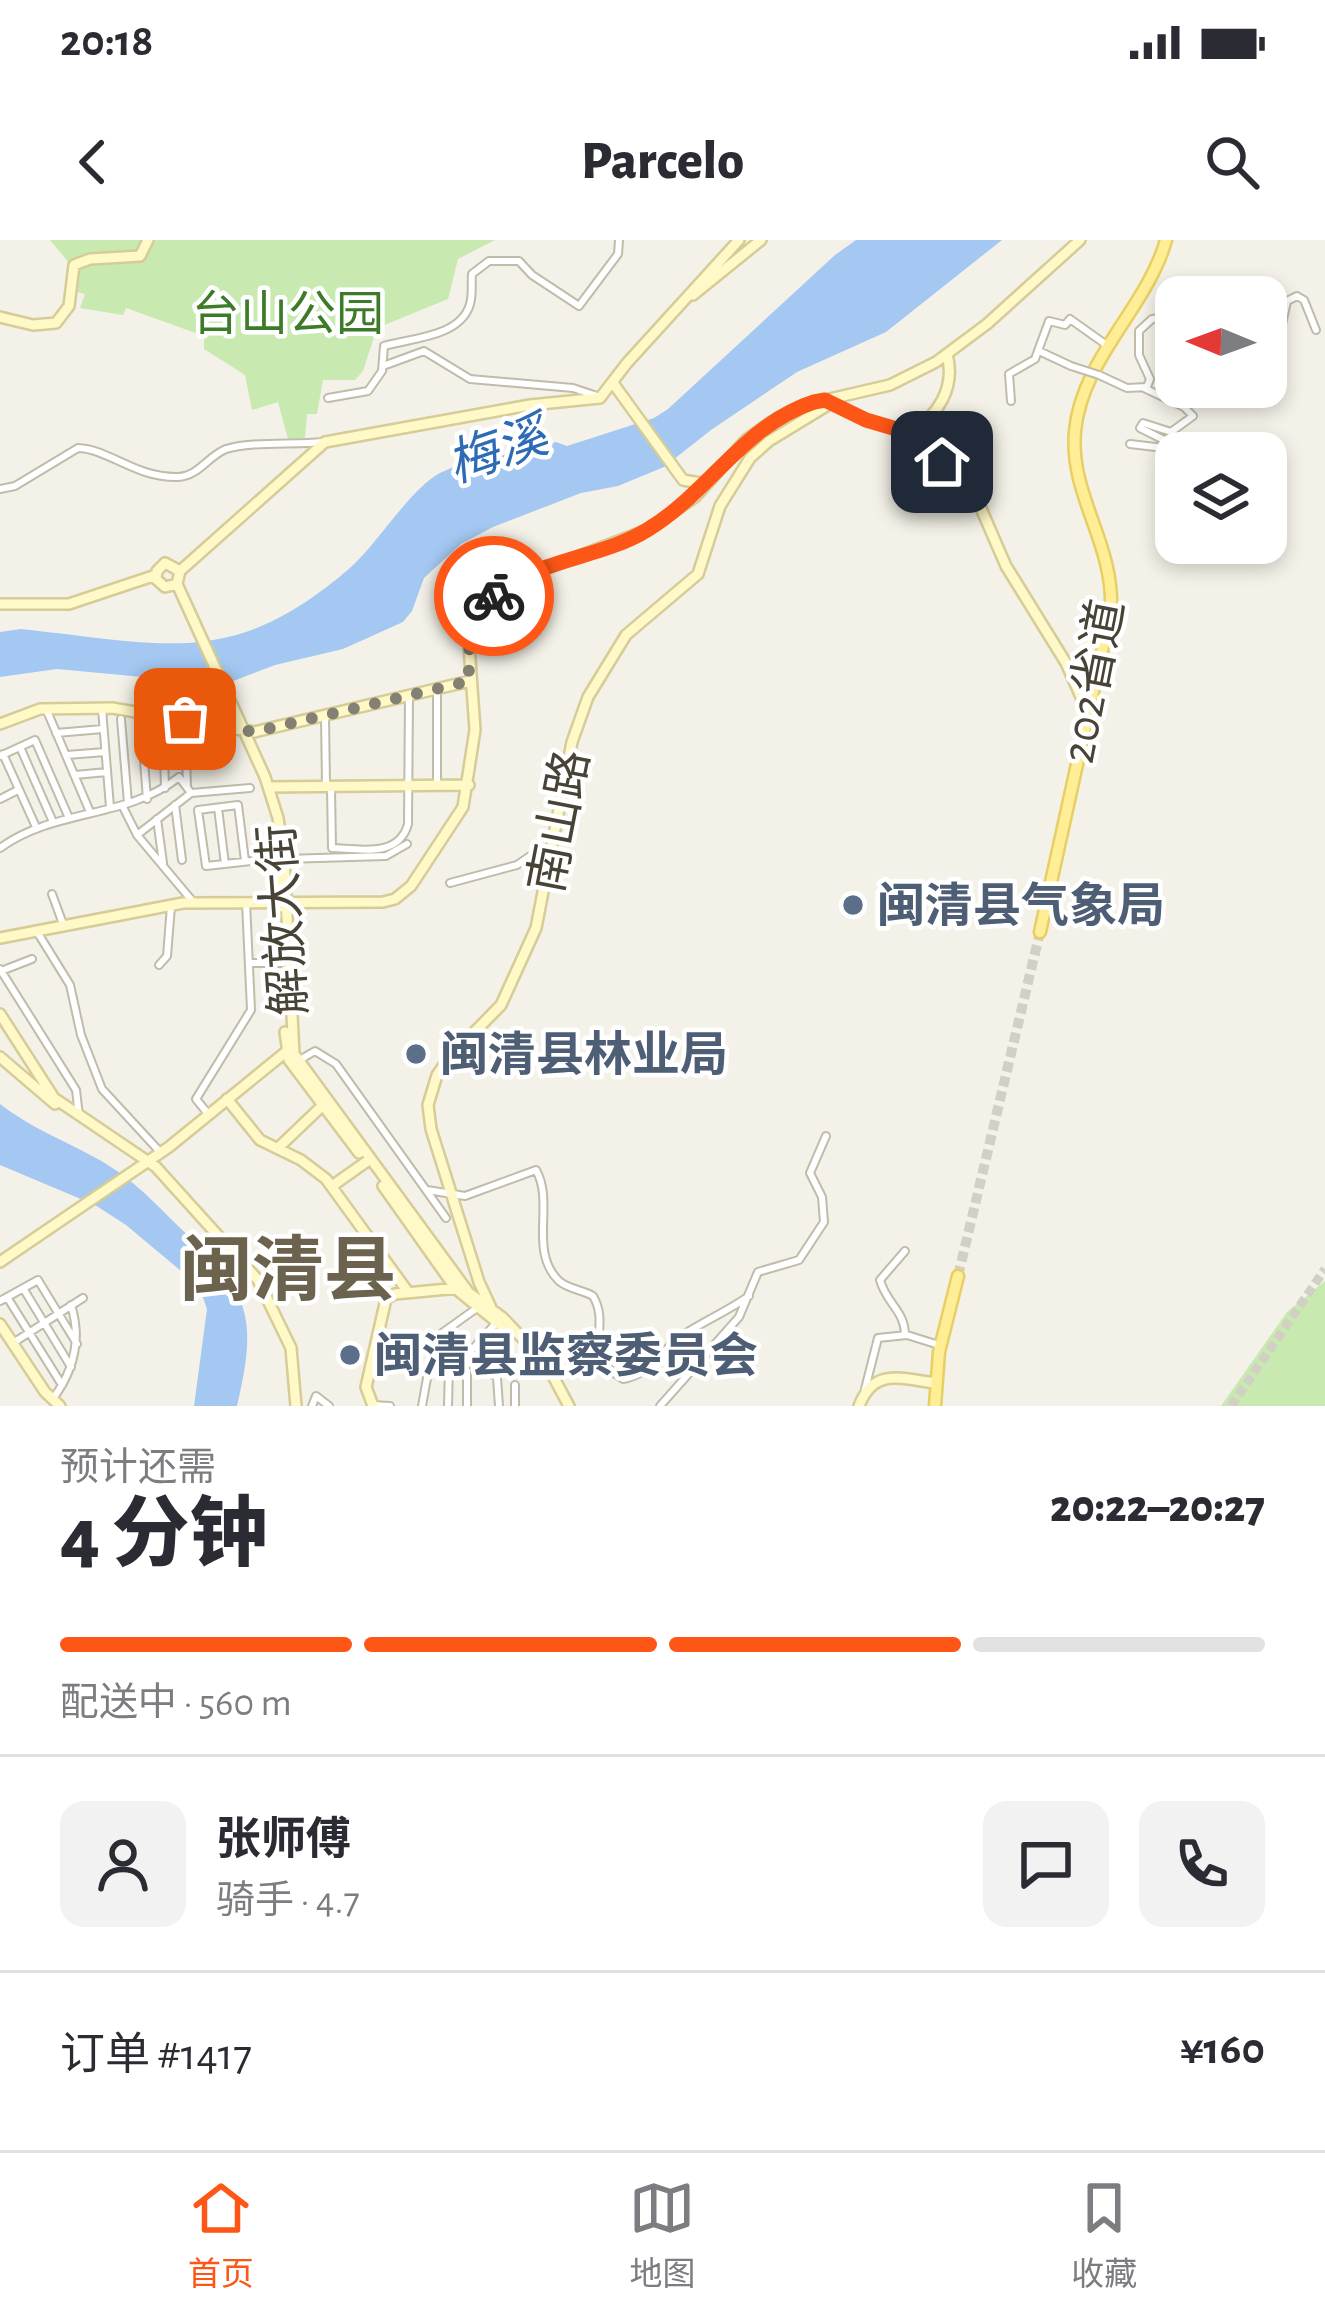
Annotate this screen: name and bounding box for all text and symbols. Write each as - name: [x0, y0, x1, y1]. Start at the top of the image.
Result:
- text: 20:18: [60, 19, 153, 64]
- icon: back: [60, 129, 126, 195]
- icon: search: [1199, 129, 1265, 195]
- text: Parcelo: [581, 135, 744, 189]
- north arrow: [1155, 276, 1287, 408]
- map controls: [1155, 276, 1287, 564]
- park label: 台山公园: [192, 289, 384, 340]
- water label: 梅溪: [441, 407, 559, 492]
- pin: [891, 411, 993, 513]
- icon: home: [909, 429, 975, 495]
- button: layers: [1155, 432, 1287, 564]
- courier: [434, 536, 554, 656]
- icon: bike: [461, 563, 527, 629]
- street label: 202省道: [1052, 595, 1133, 767]
- pin: [134, 668, 236, 770]
- icon: bag: [152, 686, 218, 752]
- street label: 南山路: [521, 746, 598, 897]
- street label: 解放大街: [251, 822, 316, 1017]
- place label: 闽清县气象局: [877, 880, 1165, 932]
- marker: 闽清县气象局: [840, 892, 866, 918]
- place label: 闽清县林业局: [440, 1030, 728, 1081]
- marker: 闽清县林业局: [403, 1041, 429, 1067]
- district label: 闽清县: [180, 1233, 396, 1309]
- place label: 闽清县监察委员会: [374, 1330, 758, 1382]
- marker: 闽清县监察委员会: [337, 1342, 363, 1368]
- text: 预计还需: [60, 1449, 216, 1488]
- text: 20:22–20:27: [1050, 1485, 1265, 1530]
- text: 4 分钟: [60, 1498, 267, 1576]
- text: 配送中 · 560 m: [60, 1684, 292, 1723]
- button: person: [60, 1801, 186, 1927]
- button: chat: [983, 1801, 1109, 1927]
- button: phone: [1139, 1801, 1265, 1927]
- text: 张师傅: [216, 1818, 351, 1863]
- text: 骑手 · 4.7: [216, 1882, 360, 1921]
- text: ¥160: [1180, 2027, 1265, 2072]
- text: 订单 #1417: [60, 2033, 252, 2078]
- tab: 首页: [188, 2175, 254, 2296]
- tab: 地图: [629, 2175, 695, 2296]
- tab: 收藏: [1071, 2175, 1137, 2296]

